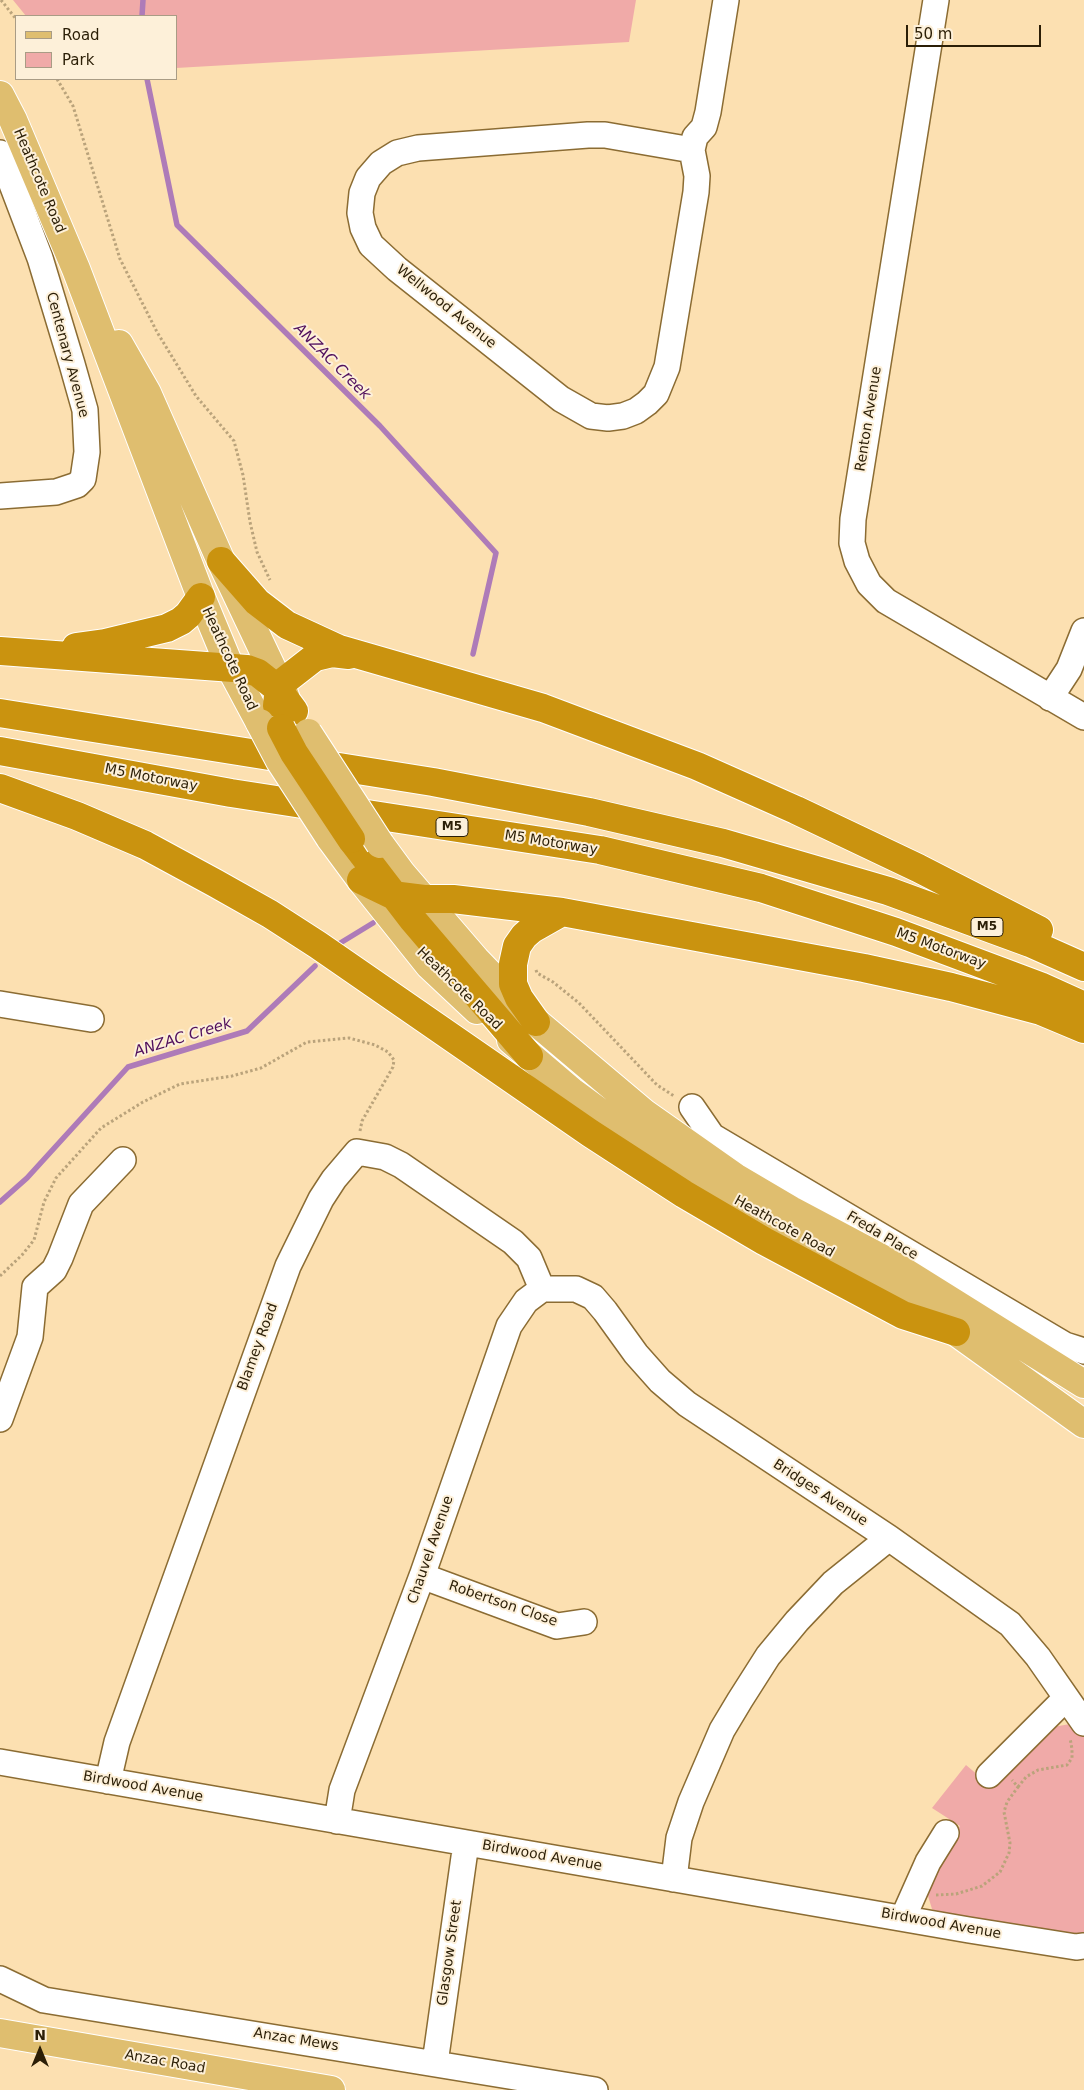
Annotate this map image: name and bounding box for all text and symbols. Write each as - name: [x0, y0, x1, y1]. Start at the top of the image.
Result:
- legend: [15, 15, 178, 80]
- scale bar: [909, 15, 1044, 47]
- text: 50 m: [914, 25, 952, 43]
- text: Road: [62, 26, 100, 44]
- text: Park: [62, 51, 94, 69]
- street label: Heathcote Road: [9, 126, 69, 236]
- street label: Wellwood Avenue: [393, 262, 499, 352]
- street label: Centenary Avenue: [42, 290, 92, 420]
- water label: ANZAC Creek: [290, 320, 374, 404]
- street label: Renton Avenue: [852, 365, 886, 473]
- street label: Heathcote Road: [198, 605, 260, 713]
- street label: M5 Motorway: [103, 761, 199, 795]
- road number: M5: [436, 818, 468, 836]
- street label: M5 Motorway: [503, 827, 599, 859]
- road number: M5: [971, 918, 1003, 936]
- street label: M5 Motorway: [894, 925, 988, 973]
- street label: Heathcote Road: [413, 944, 505, 1034]
- water label: ANZAC Creek: [132, 1015, 234, 1061]
- street label: Heathcote Road: [731, 1192, 837, 1262]
- street label: Freda Place: [843, 1208, 921, 1264]
- street label: Blamey Road: [234, 1301, 282, 1393]
- street label: Bridges Avenue: [770, 1456, 870, 1530]
- street label: Chauvel Avenue: [405, 1494, 457, 1606]
- street label: Robertson Close: [446, 1578, 560, 1630]
- street label: Birdwood Avenue: [82, 1768, 204, 1806]
- street label: Birdwood Avenue: [481, 1837, 603, 1875]
- street label: Glasgow Street: [434, 1899, 466, 2007]
- street label: Birdwood Avenue: [880, 1905, 1002, 1943]
- north arrow: [15, 2025, 65, 2075]
- street label: Anzac Mews: [252, 2025, 340, 2055]
- text: N: [34, 2027, 46, 2043]
- street label: Anzac Road: [123, 2047, 207, 2077]

